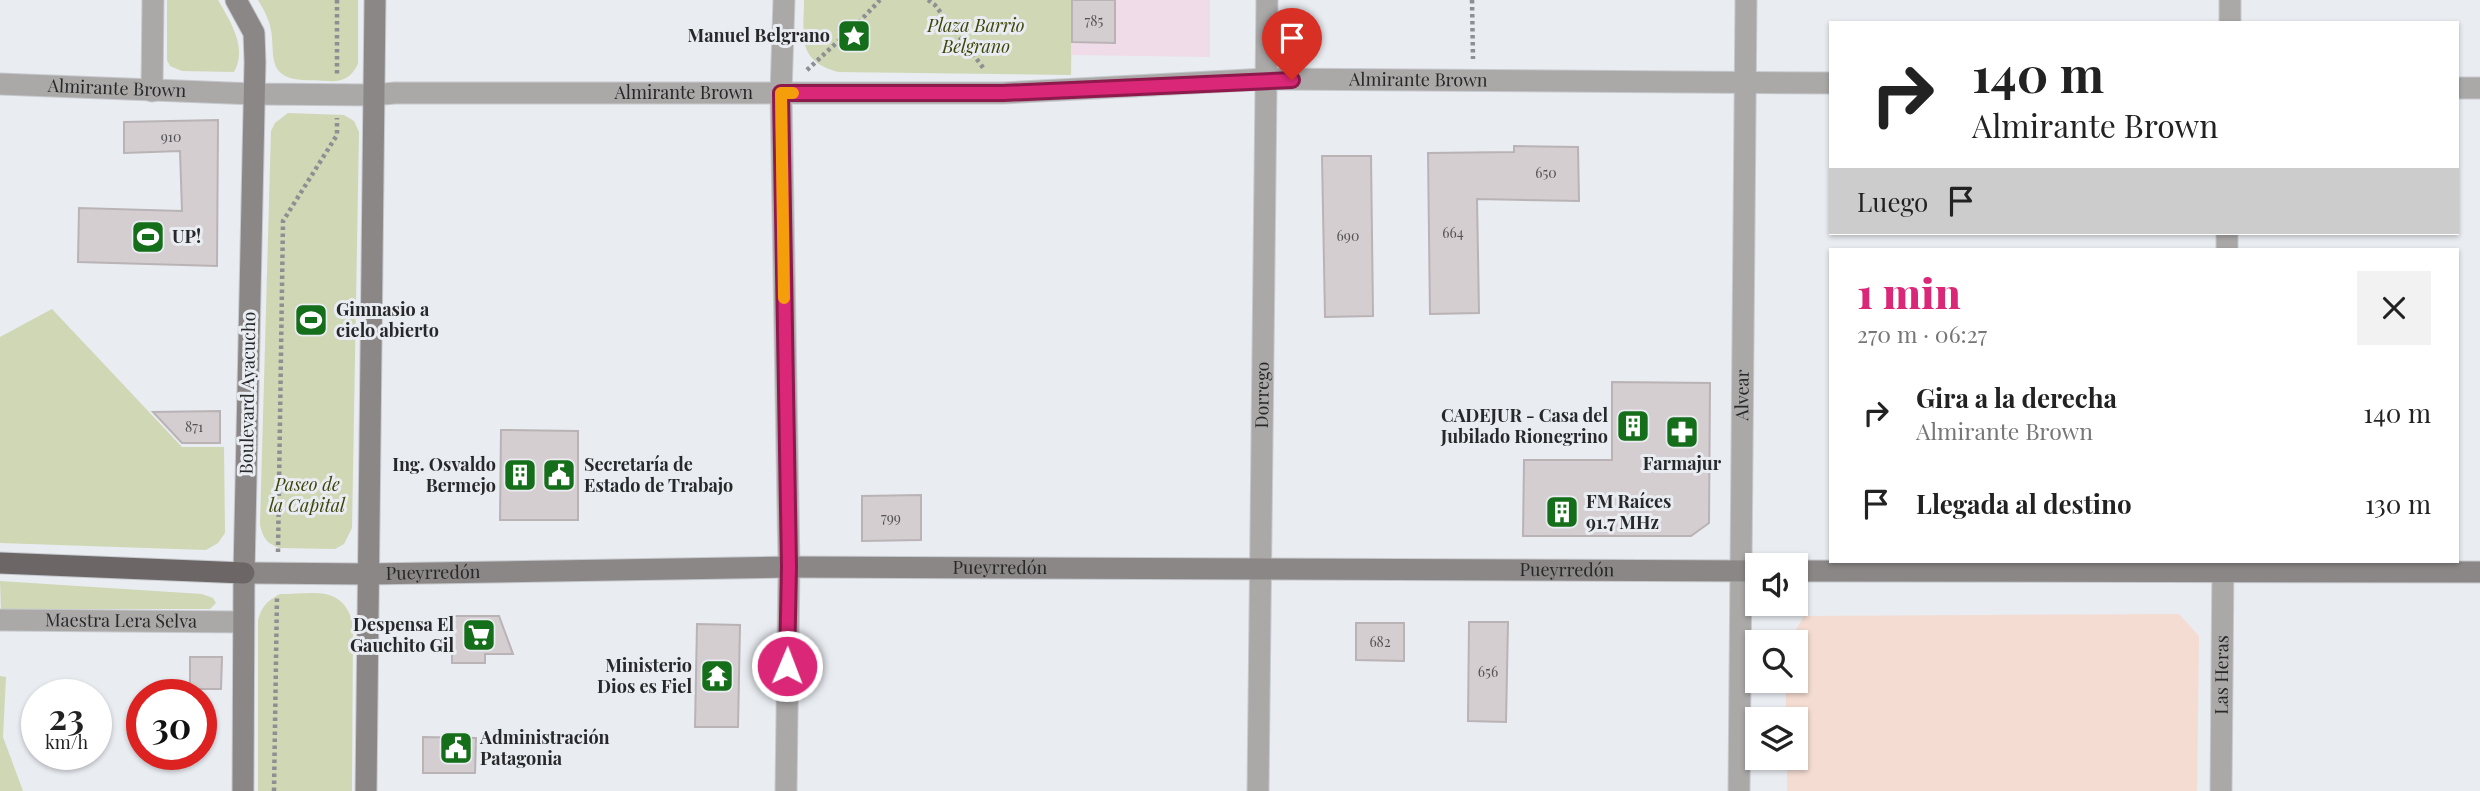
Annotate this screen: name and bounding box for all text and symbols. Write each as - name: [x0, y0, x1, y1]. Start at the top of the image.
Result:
- pin: [1262, 8, 1322, 80]
- house number: 785: [1085, 11, 1104, 30]
- park label: Plaza Barrio Belgrano: [926, 13, 1025, 58]
- place icon: Manuel Belgrano: [835, 17, 873, 55]
- icon: arrive: [1273, 19, 1311, 57]
- place label: Manuel Belgrano: [688, 23, 830, 47]
- text: 140 m: [1972, 40, 2104, 105]
- icon: right: [1857, 49, 1948, 140]
- street label: Almirante Brown: [1348, 67, 1488, 92]
- street label: Almirante Brown: [46, 73, 187, 102]
- street label: Almirante Brown: [613, 80, 753, 104]
- text: Almirante Brown: [1972, 103, 2218, 146]
- house number: 910: [161, 127, 181, 146]
- house number: 650: [1535, 163, 1557, 182]
- icon: arrive: [1942, 182, 1980, 220]
- text: Luego: [1857, 184, 1928, 219]
- sports icon: UP!: [129, 218, 167, 256]
- house number: 664: [1442, 223, 1464, 242]
- place label: UP!: [172, 224, 201, 248]
- house number: 690: [1337, 226, 1359, 245]
- text: 1 min: [1857, 264, 1961, 320]
- button: close: [2357, 271, 2431, 345]
- place label: Gimnasio a cielo abierto: [336, 297, 439, 342]
- sports icon: Gimnasio a cielo abierto: [292, 301, 330, 339]
- street label: Boulevard Ayacucho: [234, 311, 260, 475]
- text: 270 m · 06:27: [1857, 318, 1987, 349]
- street label: Dorrego: [1249, 361, 1274, 429]
- street label: Alvear: [1729, 369, 1754, 422]
- text: Gira a la derecha: [1916, 380, 2117, 415]
- icon: right: [1857, 394, 1895, 432]
- text: 140 m: [2363, 395, 2431, 430]
- place label: CADEJUR - Casa del Jubilado Rionegrino: [1440, 403, 1608, 448]
- building icon: CADEJUR - Casa del Jubilado Rionegrino: [1614, 407, 1652, 445]
- pharmacy icon: Farmajur: [1663, 413, 1701, 451]
- text: Almirante Brown: [1916, 415, 2093, 446]
- house number: 871: [185, 417, 203, 436]
- place label: Farmajur: [1643, 451, 1722, 475]
- place label: Ing. Osvaldo Bermejo: [392, 452, 496, 497]
- place label: Secretaría de Estado de Trabajo: [584, 452, 733, 497]
- building icon: Ing. Osvaldo Bermejo: [501, 456, 539, 494]
- public building icon: Secretaría de Estado de Trabajo: [540, 456, 578, 494]
- park label: Paseo de la Capital: [269, 472, 346, 517]
- icon: arrive: [1857, 485, 1895, 523]
- text: Llegada al destino: [1916, 486, 2132, 521]
- text: 130 m: [2365, 486, 2431, 521]
- place label: FM Raíces 91.7 MHz: [1586, 489, 1671, 534]
- building icon: FM Raíces 91.7 MHz: [1543, 493, 1581, 531]
- house number: 799: [881, 508, 901, 527]
- map controls: [1745, 553, 1808, 770]
- button: sound: [1745, 553, 1808, 616]
- street label: Pueyrredón: [952, 555, 1048, 579]
- street label: Pueyrredón: [1519, 557, 1615, 581]
- street label: Pueyrredón: [385, 559, 481, 585]
- street label: Maestra Lera Selva: [45, 607, 197, 633]
- place label: Despensa El Gauchito Gil: [350, 612, 454, 657]
- supermarket icon: Despensa El Gauchito Gil: [460, 616, 498, 654]
- position arrow: [750, 629, 824, 703]
- button: search: [1745, 630, 1808, 693]
- house number: 682: [1369, 632, 1391, 651]
- street label: Las Heras: [2209, 635, 2233, 715]
- place label: Ministerio Dios es Fiel: [597, 653, 692, 698]
- temple icon: Ministerio Dios es Fiel: [698, 657, 736, 695]
- house number: 656: [1478, 662, 1498, 681]
- speed limit sign: 30: [126, 679, 217, 770]
- text: 23: [49, 692, 84, 739]
- button: layers: [1745, 707, 1808, 770]
- place label: Administración Patagonia: [479, 725, 610, 770]
- public building icon: Administración Patagonia: [437, 729, 475, 767]
- text: km/h: [45, 730, 88, 754]

